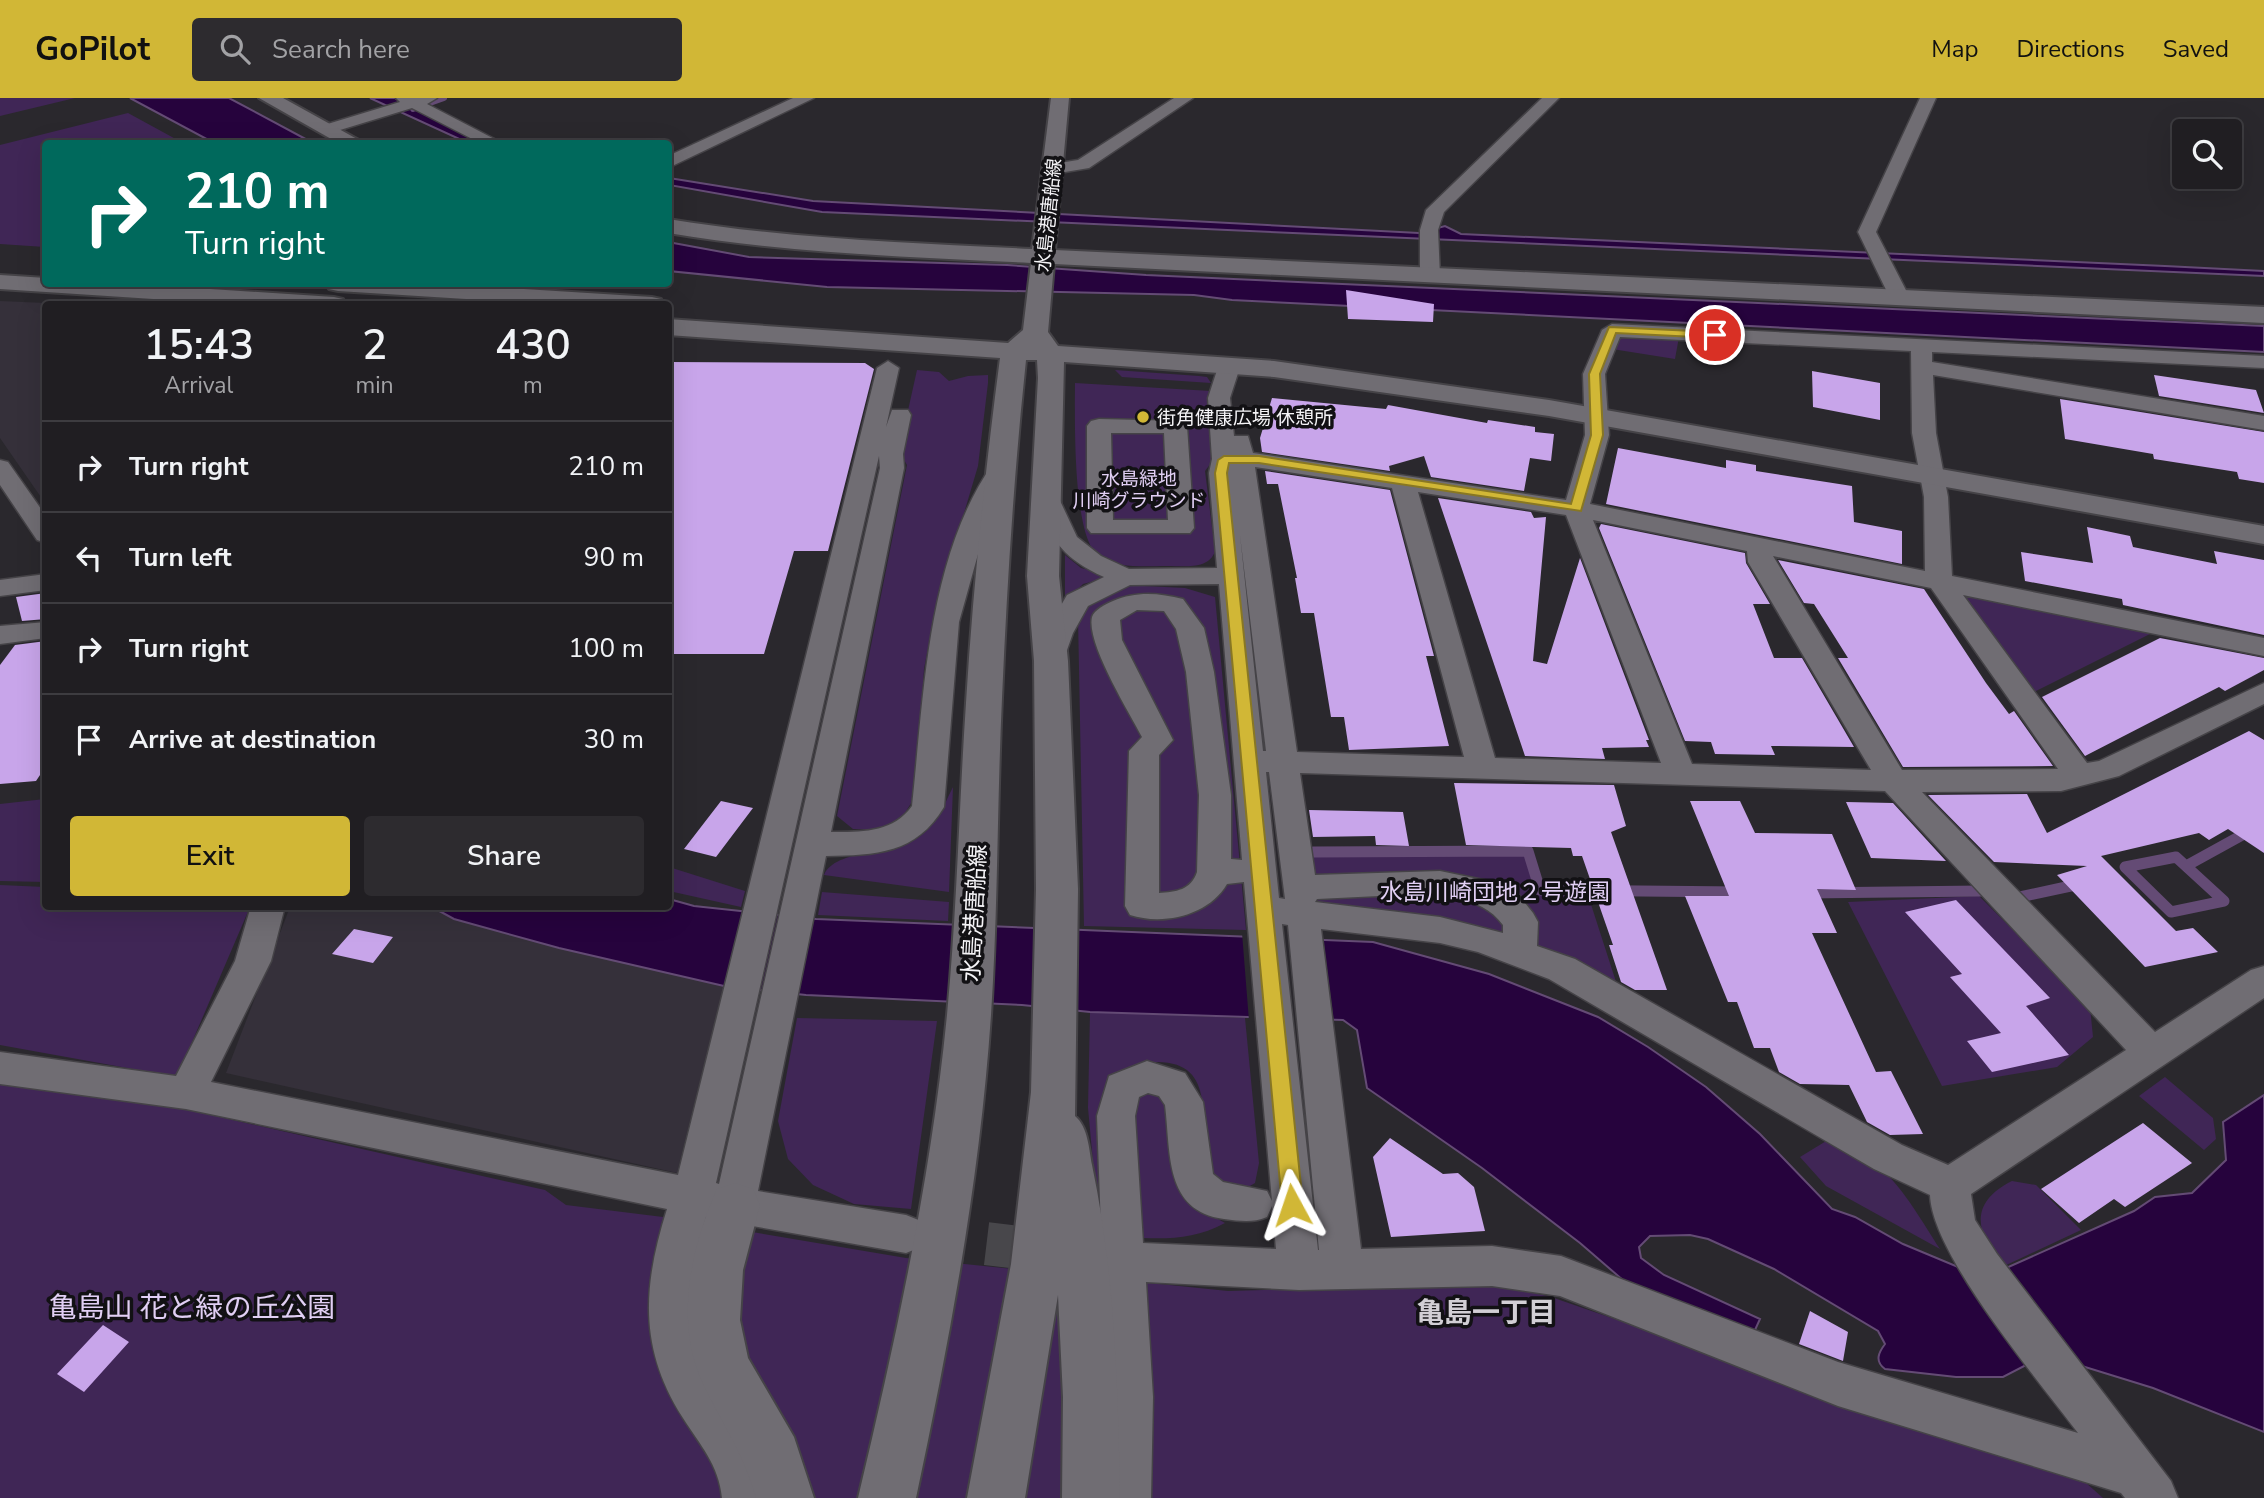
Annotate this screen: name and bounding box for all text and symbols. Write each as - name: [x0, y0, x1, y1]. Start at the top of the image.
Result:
- search box: [192, 18, 682, 81]
- text: GoPilot: [35, 27, 150, 72]
- icon: search: [216, 30, 254, 68]
- text: Search here: [272, 32, 410, 67]
- text: Map: [1931, 33, 1978, 65]
- text: Directions: [2016, 33, 2125, 65]
- text: Saved: [2163, 33, 2229, 65]
- map controls: [2172, 119, 2242, 189]
- button: search: [2172, 119, 2242, 189]
- street label: 水島港唐船線: [1030, 157, 1068, 273]
- text: 210 m: [185, 158, 329, 225]
- icon: right: [70, 168, 161, 259]
- text: Turn right: [185, 222, 325, 265]
- pin: [1685, 305, 1745, 365]
- icon: arrive: [1696, 316, 1734, 354]
- text: 15:43: [143, 317, 254, 374]
- text: 2: [362, 317, 387, 374]
- text: 430: [495, 317, 571, 374]
- text: Arrival: [164, 370, 233, 401]
- text: min: [356, 370, 394, 401]
- text: m: [523, 370, 543, 401]
- place label: 街角健康広場 休憩所: [1157, 405, 1333, 431]
- marker: 街角健康広場 休憩所: [1135, 409, 1151, 425]
- icon: right: [70, 448, 108, 486]
- text: Turn right: [129, 449, 248, 484]
- text: 210 m: [568, 449, 644, 484]
- park label: 水島緑地 川崎グラウンド: [1072, 466, 1206, 514]
- icon: left: [70, 539, 108, 577]
- text: Turn left: [129, 540, 232, 575]
- text: 90 m: [584, 540, 644, 575]
- icon: right: [70, 630, 108, 668]
- text: Turn right: [129, 631, 248, 666]
- text: 100 m: [568, 631, 644, 666]
- icon: arrive: [70, 721, 108, 759]
- text: Arrive at destination: [129, 722, 376, 757]
- text: 30 m: [584, 722, 644, 757]
- button: Exit: [70, 816, 350, 896]
- button: Share: [364, 816, 644, 896]
- street label: 水島港唐船線: [955, 843, 994, 983]
- park label: 水島川崎団地２号遊園: [1380, 877, 1610, 908]
- position arrow: [1255, 1168, 1329, 1242]
- park label: 亀島山 花と緑の丘公園: [48, 1289, 336, 1327]
- district label: 亀島一丁目: [1416, 1294, 1556, 1332]

